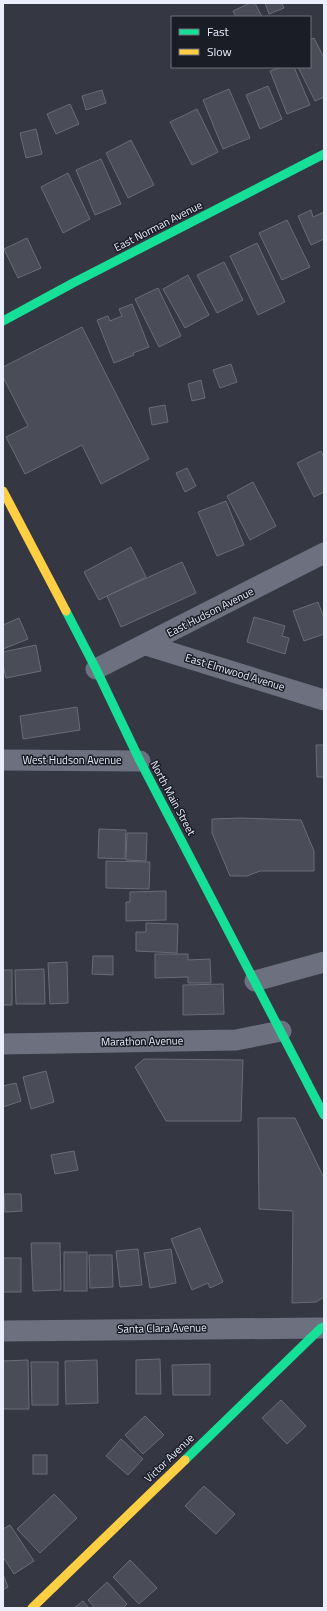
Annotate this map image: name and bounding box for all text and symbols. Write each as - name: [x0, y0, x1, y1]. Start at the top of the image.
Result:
- legend: [171, 16, 311, 68]
- text: Fast: [207, 22, 230, 41]
- text: Slow: [207, 42, 232, 61]
- street label: East Norman Avenue: [111, 197, 205, 255]
- street label: East Hudson Avenue: [164, 583, 257, 641]
- street label: East Elmwood Avenue: [183, 649, 287, 695]
- street label: West Hudson Avenue: [22, 752, 122, 768]
- street label: North Main Street: [146, 758, 200, 839]
- street label: Marathon Avenue: [101, 1032, 184, 1050]
- street label: Santa Clara Avenue: [117, 1319, 207, 1337]
- street label: Victor Avenue: [140, 1430, 198, 1486]

